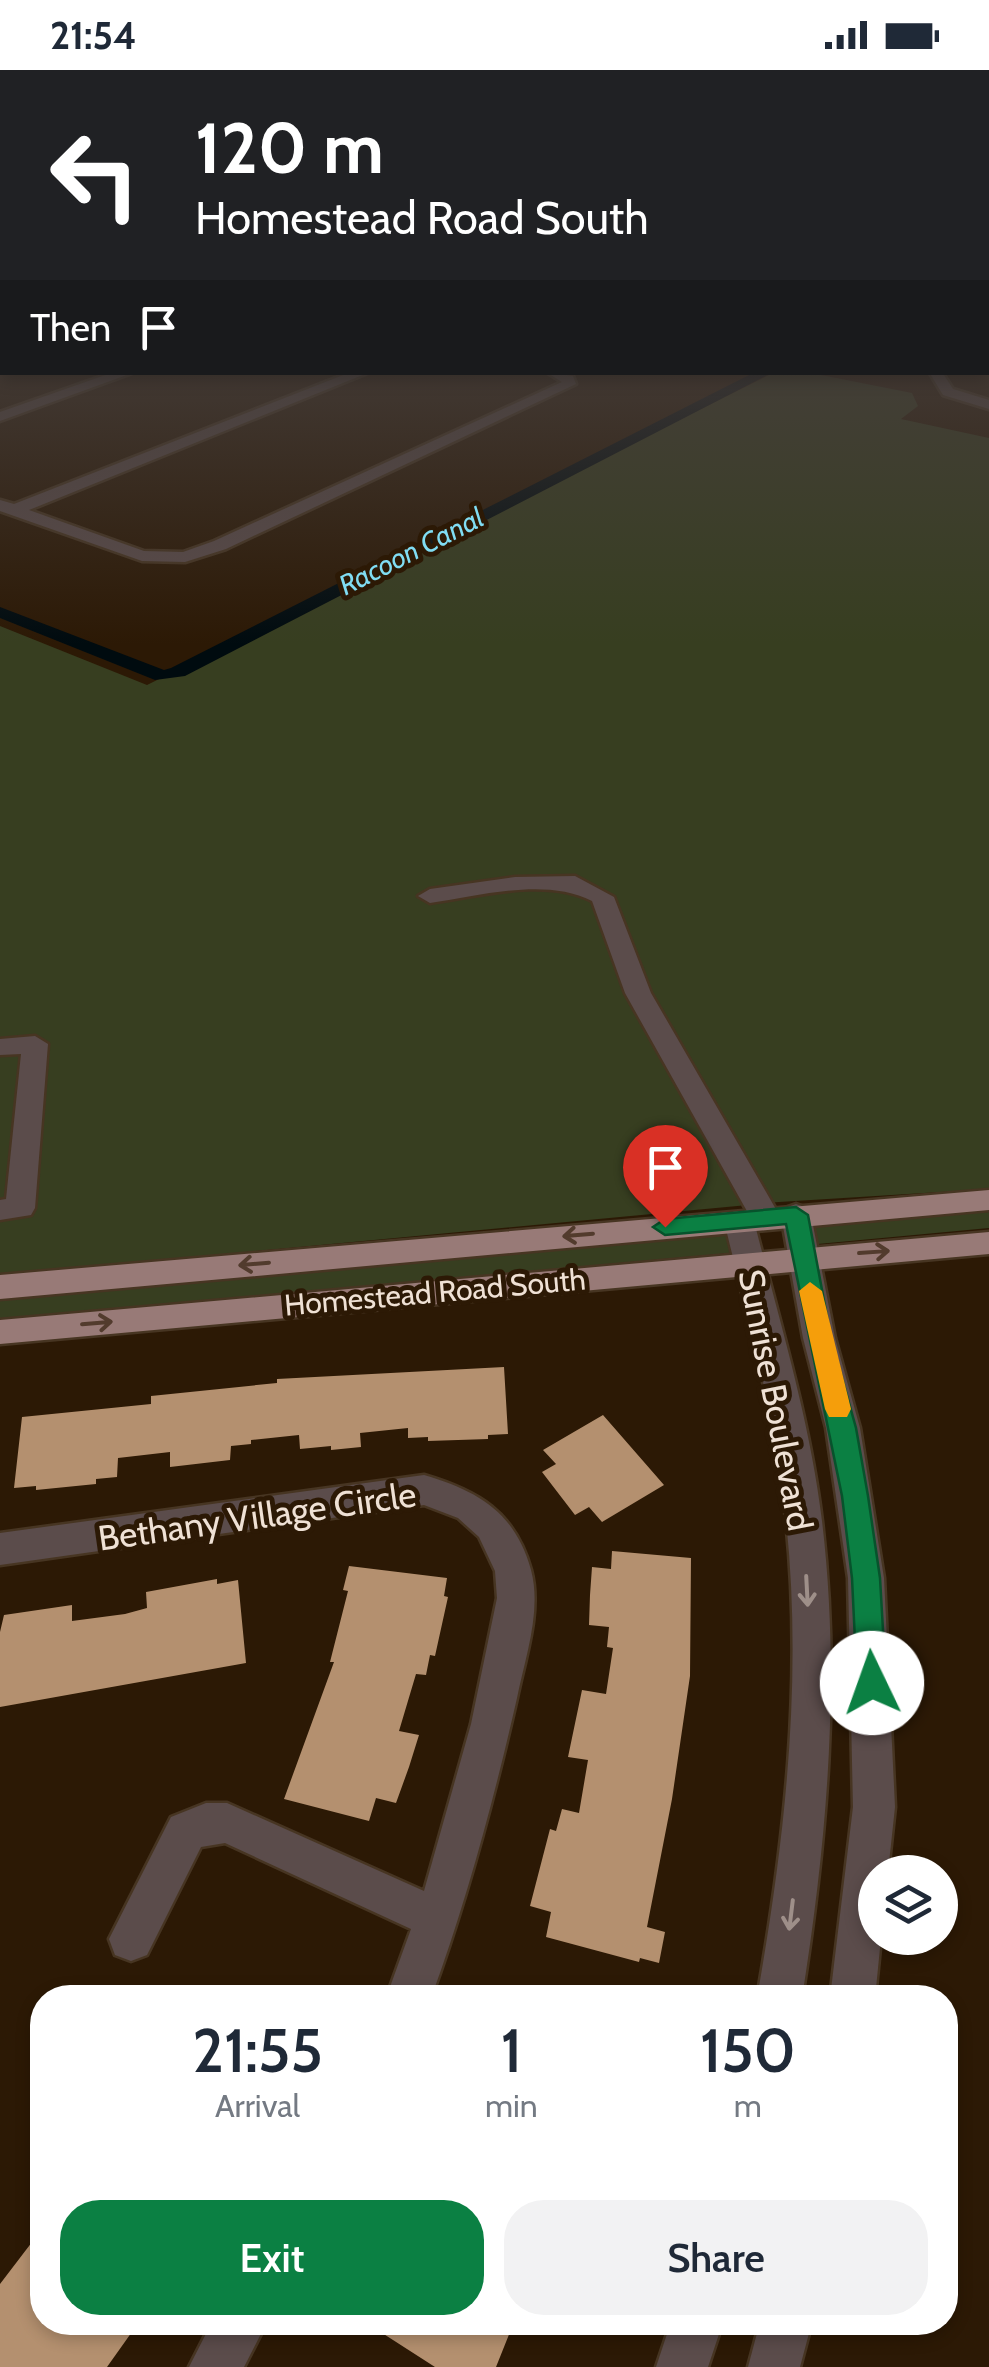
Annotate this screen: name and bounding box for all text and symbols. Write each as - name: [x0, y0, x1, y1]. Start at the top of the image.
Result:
- text: 21:54: [50, 12, 137, 59]
- text: 120 m: [195, 105, 384, 191]
- icon: left: [30, 110, 160, 240]
- text: Homestead Road South: [195, 191, 649, 245]
- icon: arrive: [131, 300, 186, 355]
- text: Then: [30, 304, 111, 351]
- water label: Racoon Canal: [333, 500, 489, 602]
- pin: [623, 1125, 708, 1228]
- icon: arrive: [638, 1140, 693, 1195]
- one-way arrow: [562, 1225, 595, 1244]
- one-way arrow: [857, 1242, 889, 1261]
- one-way arrow: [239, 1254, 271, 1273]
- street label: Homestead Road South: [283, 1260, 587, 1324]
- street label: Sunrise Boulevard: [730, 1266, 822, 1534]
- one-way arrow: [80, 1313, 113, 1332]
- street label: Bethany Village Circle: [95, 1472, 419, 1560]
- one-way arrow: [798, 1574, 817, 1606]
- position arrow: [820, 1631, 924, 1735]
- map controls: [858, 1855, 958, 1955]
- button: layers: [858, 1855, 958, 1955]
- one-way arrow: [781, 1898, 800, 1930]
- text: 21:55: [192, 2014, 323, 2087]
- text: 1: [501, 2014, 522, 2087]
- text: 150: [700, 2014, 796, 2087]
- text: Arrival: [215, 2086, 300, 2125]
- text: min: [485, 2086, 538, 2125]
- text: m: [734, 2086, 762, 2125]
- button: Exit: [60, 2200, 484, 2315]
- button: Share: [504, 2200, 928, 2315]

